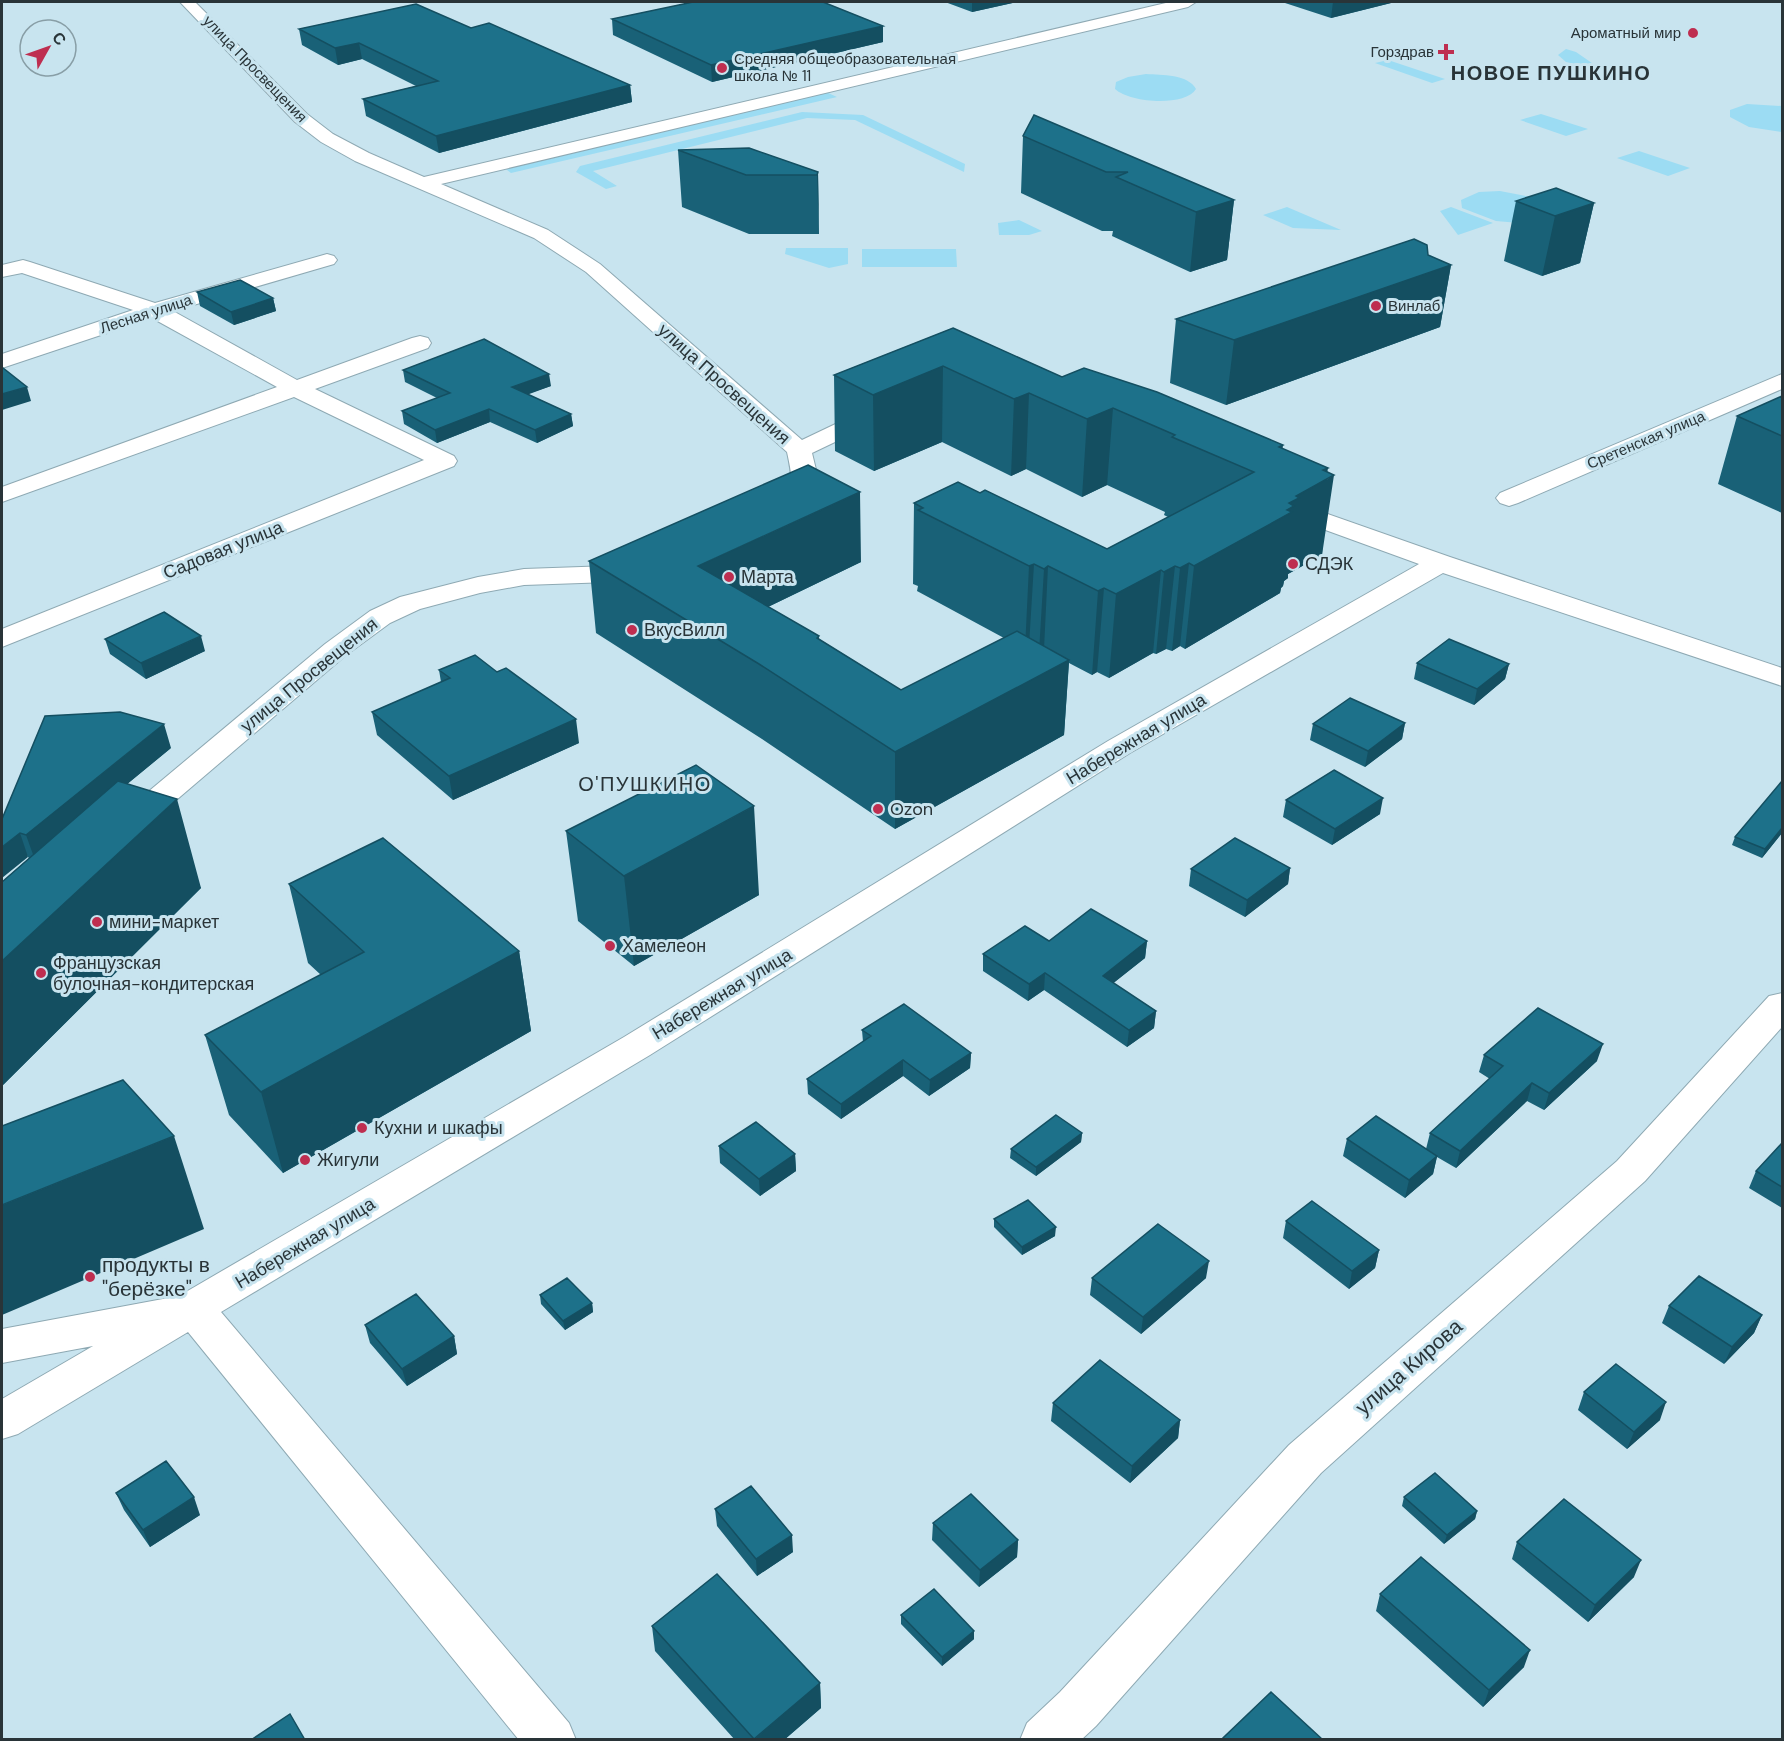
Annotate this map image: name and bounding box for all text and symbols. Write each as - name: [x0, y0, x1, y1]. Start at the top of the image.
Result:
- street label: улица Просвещения: [199, 11, 311, 127]
- north arrow: [18, 18, 78, 78]
- place label: Ароматный мир: [1571, 23, 1681, 43]
- marker: Ароматный мир: [1686, 26, 1700, 40]
- text: С: [47, 28, 71, 50]
- place label: Горздрав: [1370, 42, 1434, 62]
- marker: Горздрав: [1439, 45, 1453, 59]
- place label: Средняя общеобразовательная школа № 11: [734, 49, 956, 86]
- district label: НОВОЕ ПУШКИНО: [1451, 60, 1651, 86]
- marker: Средняя общеобразовательная школа № 11: [715, 61, 729, 75]
- street label: Лесная улица: [97, 290, 195, 338]
- place label: Винлаб: [1388, 296, 1440, 316]
- marker: Винлаб: [1369, 299, 1383, 313]
- street label: улица Просвещения: [653, 318, 795, 450]
- street label: Сретенская улица: [1584, 406, 1709, 474]
- street label: Садовая улица: [160, 515, 287, 585]
- place label: СДЭК: [1305, 552, 1354, 576]
- marker: СДЭК: [1286, 557, 1300, 571]
- place label: Марта: [741, 565, 795, 589]
- marker: Марта: [722, 570, 736, 584]
- street label: улица Просвещения: [235, 612, 383, 738]
- place label: ВкусВилл: [644, 618, 725, 642]
- marker: ВкусВилл: [625, 623, 639, 637]
- street label: Набережная улица: [1062, 687, 1211, 790]
- district label: О'ПУШКИНО: [578, 771, 712, 797]
- place label: Ozon: [890, 797, 933, 821]
- marker: Ozon: [871, 802, 885, 816]
- place label: мини-маркет: [109, 910, 219, 934]
- marker: мини-маркет: [90, 915, 104, 929]
- place label: Хамелеон: [622, 934, 706, 958]
- marker: Хамелеон: [603, 939, 617, 953]
- street label: Набережная улица: [648, 942, 797, 1045]
- place label: Французская булочная-кондитерская: [53, 951, 254, 996]
- marker: Французская булочная-кондитерская: [34, 966, 48, 980]
- place label: Кухни и шкафы: [374, 1116, 503, 1140]
- marker: Кухни и шкафы: [355, 1121, 369, 1135]
- place label: Жигули: [317, 1148, 379, 1172]
- marker: Жигули: [298, 1153, 312, 1167]
- street label: Набережная улица: [231, 1191, 380, 1294]
- place label: продукты в "берёзке": [102, 1251, 210, 1303]
- marker: продукты в "берёзке": [83, 1270, 97, 1284]
- street label: улица Кирова: [1350, 1313, 1469, 1421]

